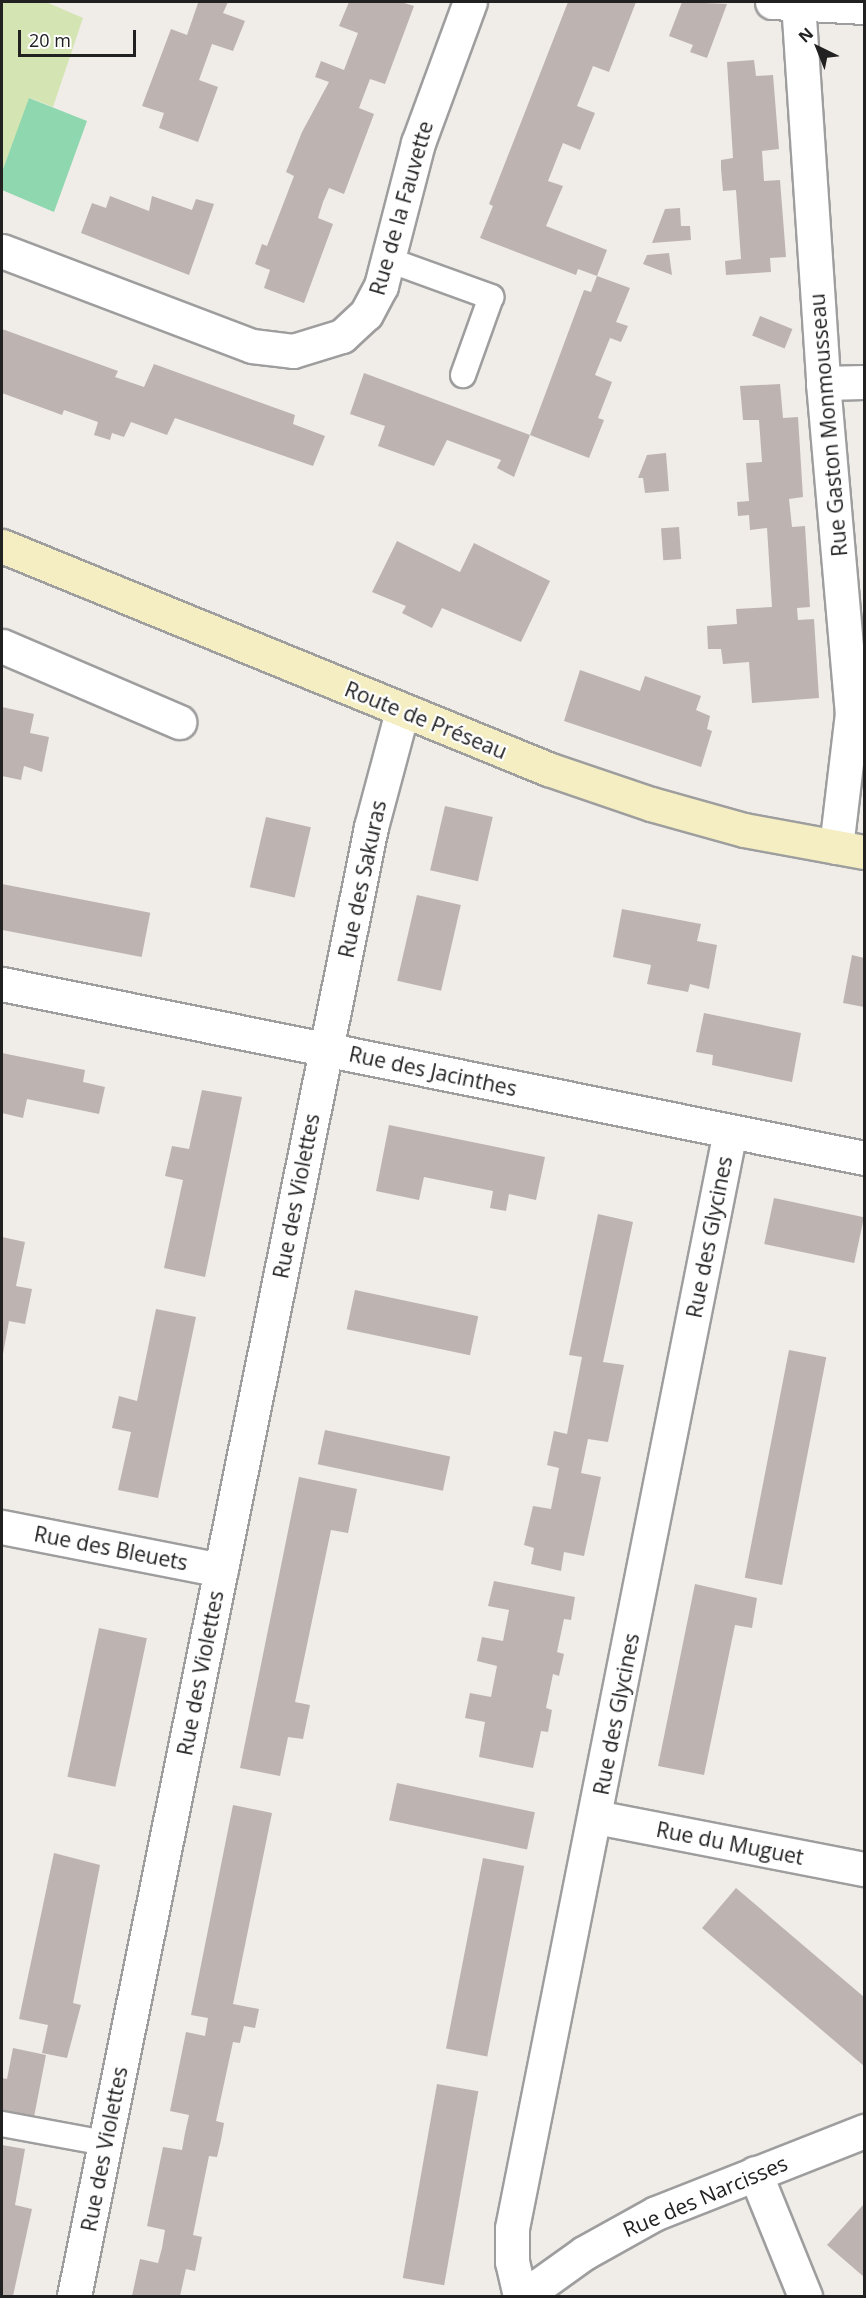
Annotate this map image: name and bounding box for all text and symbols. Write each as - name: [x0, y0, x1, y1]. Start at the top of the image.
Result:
- scale bar: [21, 18, 140, 56]
- north arrow: [788, 18, 848, 78]
- text: N: [793, 22, 818, 47]
- text: 20 m: [29, 28, 71, 52]
- street label: Rue de la Fauvette: [364, 118, 438, 298]
- street label: Rue Gaston Monmousseau: [804, 292, 852, 558]
- street label: Route de Préseau: [341, 676, 511, 764]
- street label: Rue des Sakuras: [333, 798, 391, 960]
- street label: Rue des Jacinthes: [347, 1041, 519, 1101]
- street label: Rue des Violettes: [268, 1111, 324, 1281]
- street label: Rue des Glycines: [681, 1154, 737, 1320]
- street label: Rue des Bleuets: [32, 1521, 190, 1575]
- street label: Rue des Violettes: [172, 1588, 228, 1758]
- street label: Rue des Glycines: [588, 1631, 644, 1797]
- street label: Rue du Muguet: [654, 1816, 806, 1870]
- street label: Rue des Violettes: [76, 2064, 132, 2234]
- street label: Rue des Narcisses: [619, 2150, 791, 2242]

